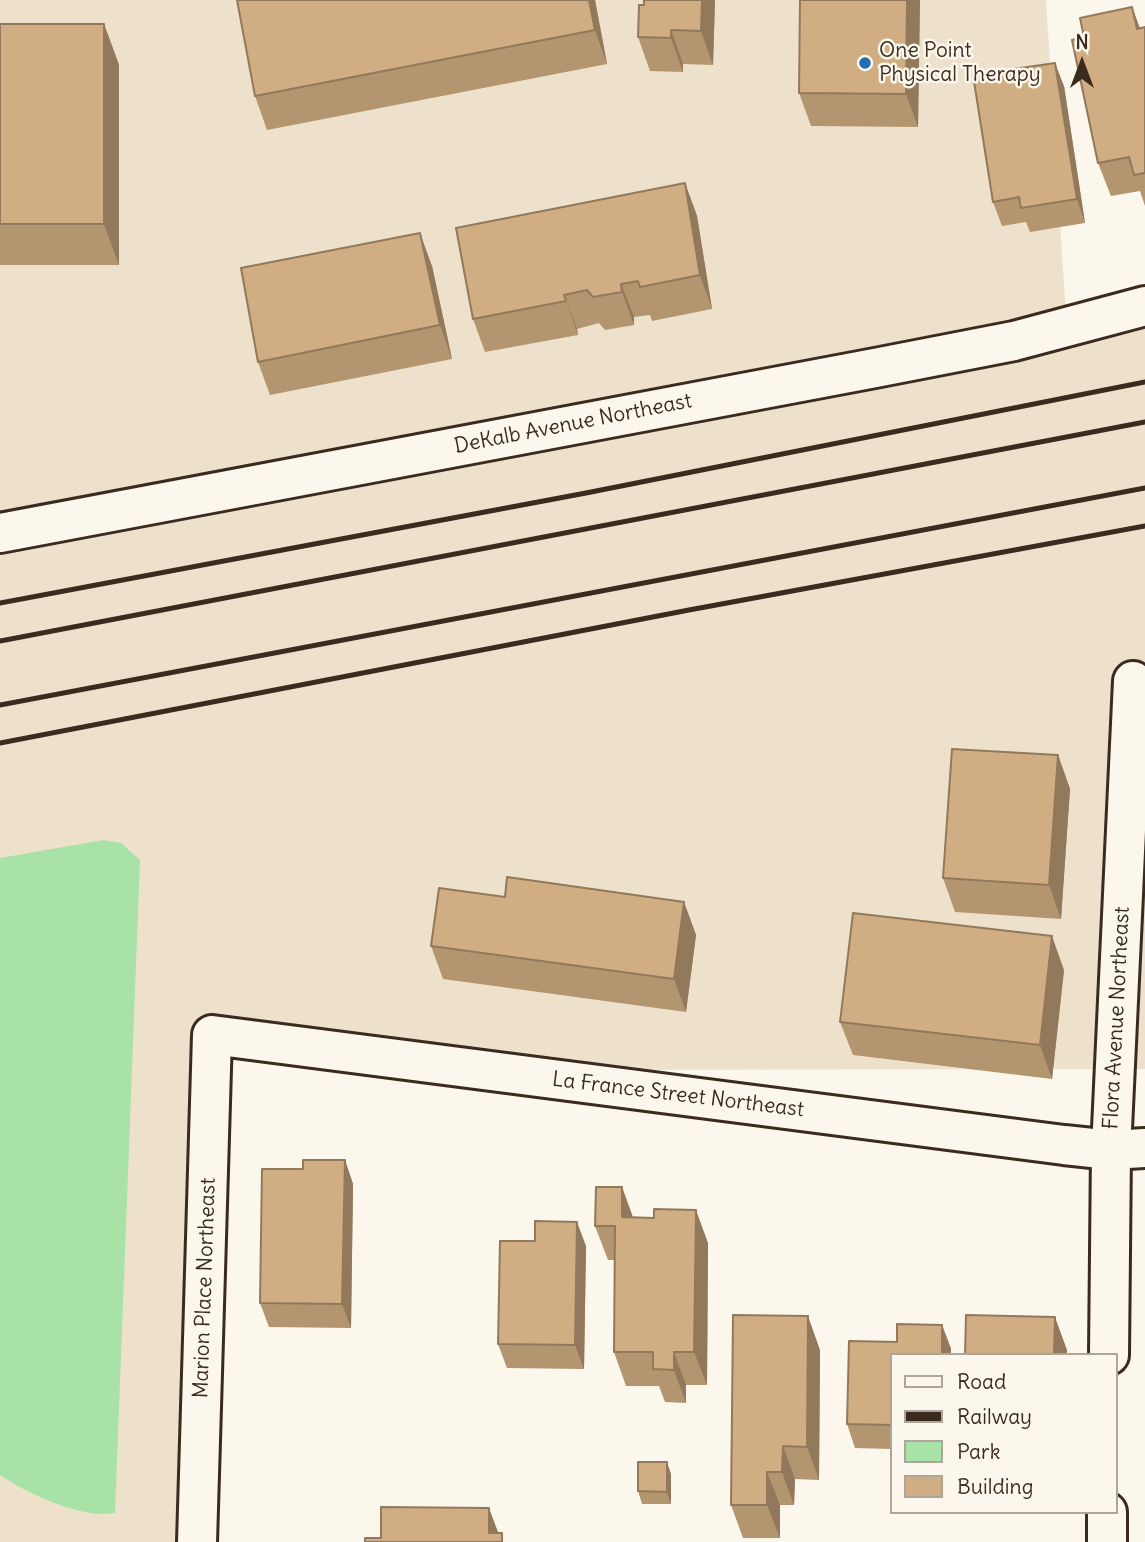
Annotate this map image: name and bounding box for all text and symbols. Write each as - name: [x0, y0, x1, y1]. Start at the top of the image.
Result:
- north arrow: [1047, 28, 1117, 98]
- text: N: [1075, 30, 1089, 54]
- place label: One Point Physical Therapy: [879, 38, 1041, 88]
- marker: One Point Physical Therapy: [857, 55, 873, 71]
- street label: DeKalb Avenue Northeast: [452, 389, 694, 459]
- street label: Flora Avenue Northeast: [1099, 906, 1135, 1130]
- street label: La France Street Northeast: [551, 1067, 805, 1123]
- street label: Marion Place Northeast: [189, 1177, 221, 1399]
- legend: [890, 1353, 1117, 1514]
- text: Road: [957, 1368, 1006, 1395]
- text: Railway: [957, 1403, 1032, 1430]
- text: Park: [957, 1438, 1000, 1465]
- text: Building: [957, 1473, 1033, 1500]

